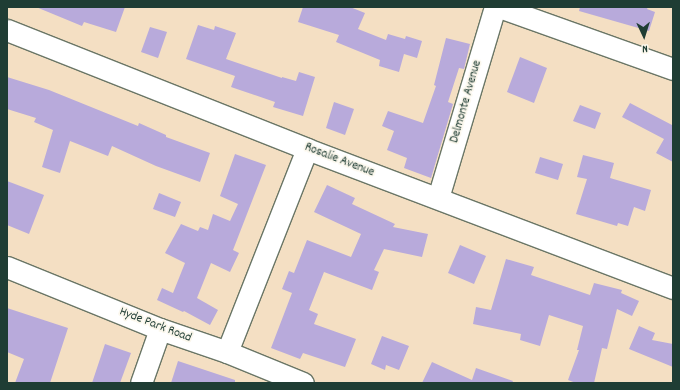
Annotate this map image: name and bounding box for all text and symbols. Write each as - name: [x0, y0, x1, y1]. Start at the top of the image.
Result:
- north arrow: [624, 16, 664, 56]
- text: N: [642, 40, 648, 56]
- street label: Delmonte Avenue: [448, 59, 486, 145]
- street label: Rosalie Avenue: [302, 141, 376, 181]
- street label: Hyde Park Road: [117, 305, 193, 347]

